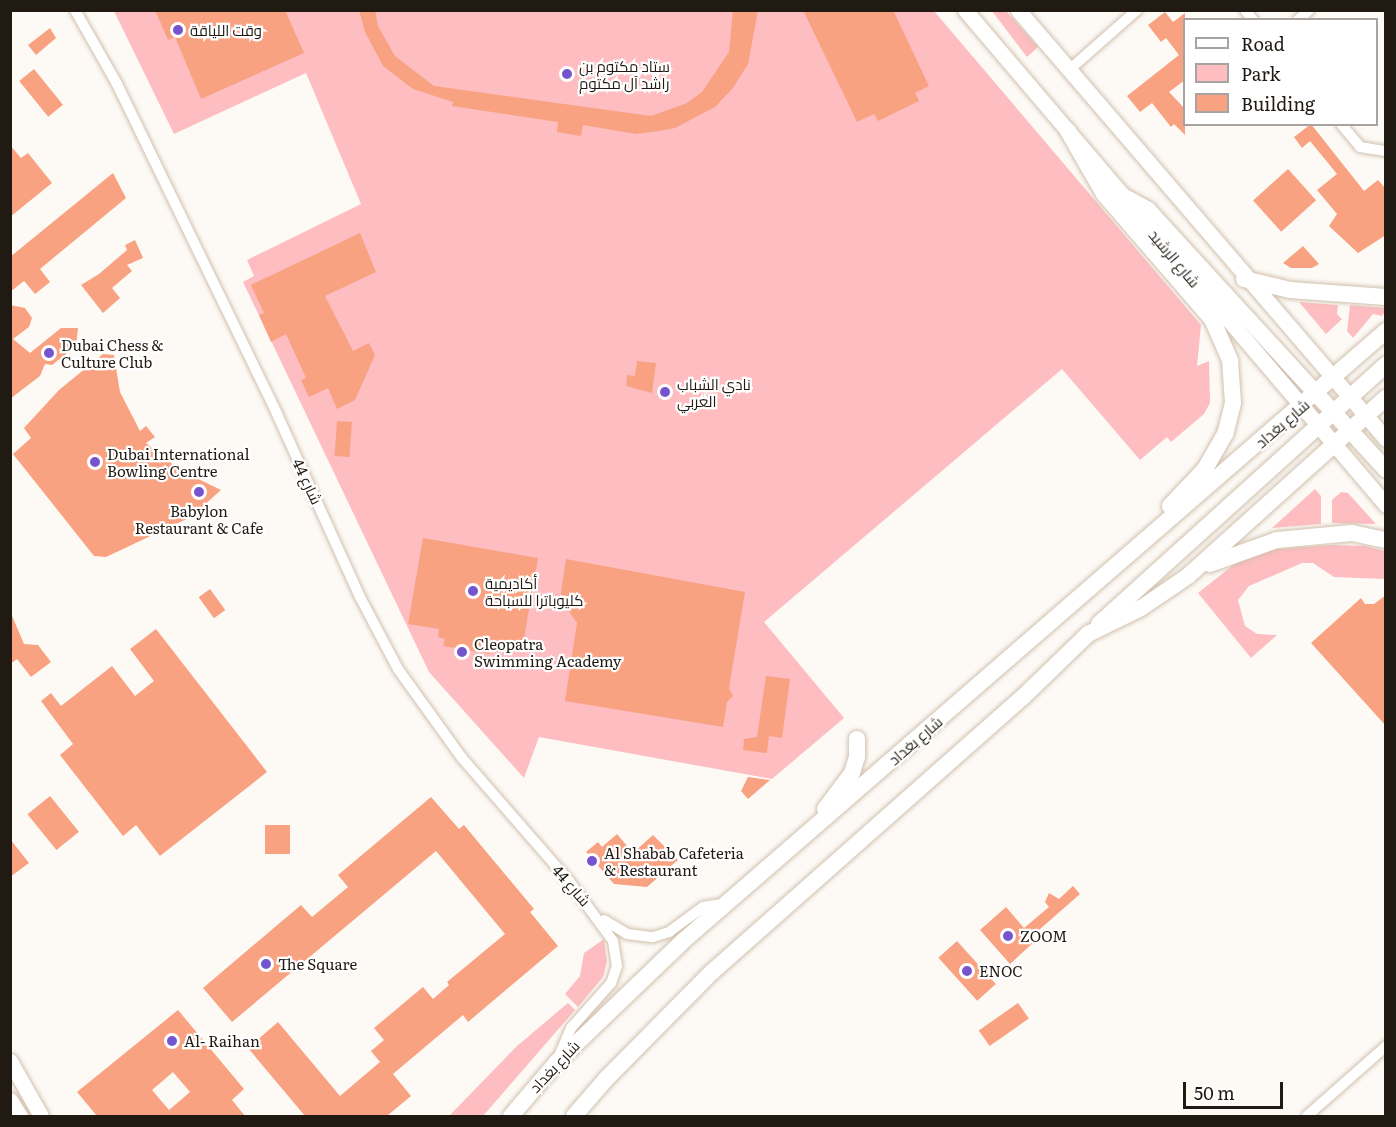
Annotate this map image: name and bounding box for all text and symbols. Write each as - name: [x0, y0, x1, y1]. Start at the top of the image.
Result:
- legend: [1183, 18, 1378, 126]
- place label: وقت اللياقة: [190, 21, 262, 39]
- marker: وقت اللياقة: [171, 23, 185, 37]
- text: Road: [1241, 30, 1285, 57]
- place label: ستاد مكتوم بن راشد آل مكتوم: [579, 56, 670, 91]
- text: Park: [1241, 60, 1280, 87]
- marker: ستاد مكتوم بن راشد آل مكتوم: [560, 67, 574, 81]
- text: Building: [1241, 90, 1315, 117]
- street label: شارع الرشيد: [1146, 226, 1204, 290]
- place label: Dubai Chess & Culture Club: [61, 335, 163, 370]
- marker: Dubai Chess & Culture Club: [42, 346, 56, 360]
- place label: نادي الشباب العربي: [677, 374, 751, 409]
- marker: نادي الشباب العربي: [658, 385, 672, 399]
- street label: شارع بغداد: [1252, 395, 1312, 451]
- place label: Dubai International Bowling Centre: [107, 444, 249, 479]
- marker: Dubai International Bowling Centre: [88, 455, 102, 469]
- street label: شارع 44: [290, 455, 326, 507]
- marker: Babylon Restaurant & Cafe: [192, 485, 206, 499]
- place label: Babylon Restaurant & Cafe: [135, 501, 263, 536]
- place label: أكاديمية كليوباترا للسباحة: [485, 573, 583, 608]
- marker: أكاديمية كليوباترا للسباحة: [466, 584, 480, 598]
- place label: Cleopatra Swimming Academy: [474, 634, 621, 669]
- marker: Cleopatra Swimming Academy: [455, 645, 469, 659]
- street label: شارع بغداد: [885, 712, 945, 768]
- place label: Al Shabab Cafeteria & Restaurant: [604, 843, 744, 878]
- marker: Al Shabab Cafeteria & Restaurant: [585, 854, 599, 868]
- street label: شارع 44: [549, 861, 595, 909]
- place label: ZOOM: [1020, 927, 1067, 945]
- marker: ZOOM: [1001, 929, 1015, 943]
- place label: The Square: [278, 955, 357, 973]
- marker: The Square: [259, 957, 273, 971]
- place label: ENOC: [979, 962, 1023, 980]
- marker: ENOC: [960, 964, 974, 978]
- place label: Al- Raihan: [184, 1032, 260, 1050]
- marker: Al- Raihan: [165, 1034, 179, 1048]
- street label: شارع بغداد: [525, 1036, 583, 1096]
- scale bar: [1186, 1070, 1286, 1108]
- text: 50 m: [1194, 1079, 1235, 1106]

